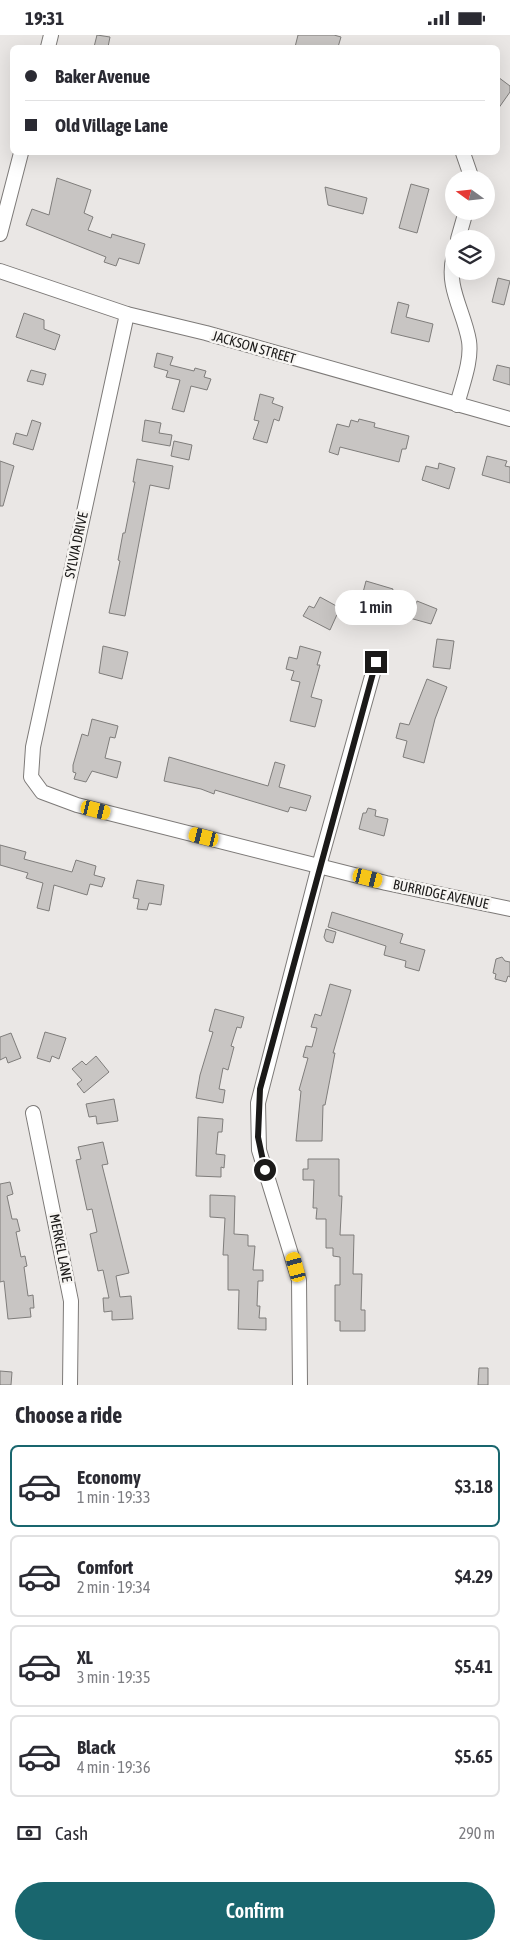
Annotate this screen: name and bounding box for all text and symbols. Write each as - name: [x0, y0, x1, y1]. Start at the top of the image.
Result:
- text: 19:31: [25, 7, 64, 29]
- text: Baker Avenue: [55, 65, 150, 87]
- text: Old Village Lane: [55, 114, 168, 136]
- north arrow: [445, 170, 495, 220]
- map controls: [445, 170, 495, 280]
- button: layers: [445, 230, 495, 280]
- street label: JACKSON STREET: [211, 327, 297, 367]
- street label: SYLVIA DRIVE: [61, 510, 91, 580]
- callout: 1 min: [335, 589, 417, 625]
- text: 1 min: [360, 598, 392, 616]
- route end: [365, 651, 387, 673]
- car: [79, 799, 112, 821]
- car: [187, 826, 220, 848]
- car: [351, 867, 384, 889]
- street label: BURRIDGE AVENUE: [392, 876, 490, 912]
- route start: [254, 1159, 276, 1181]
- street label: MERKEL LANE: [47, 1213, 75, 1283]
- car: [284, 1251, 307, 1283]
- text: Choose a ride: [15, 1402, 122, 1428]
- icon: car: [17, 1464, 62, 1509]
- text: Economy: [77, 1466, 141, 1488]
- text: $3.18: [455, 1475, 493, 1497]
- text: 1 min · 19:33: [77, 1488, 150, 1506]
- icon: car: [17, 1554, 62, 1599]
- text: Comfort: [77, 1556, 133, 1578]
- text: $4.29: [455, 1565, 493, 1587]
- text: 2 min · 19:34: [77, 1578, 150, 1596]
- icon: car: [17, 1644, 62, 1689]
- text: XL: [77, 1646, 93, 1668]
- text: $5.41: [455, 1655, 493, 1677]
- text: 3 min · 19:35: [77, 1668, 150, 1686]
- icon: car: [17, 1734, 62, 1779]
- text: Black: [77, 1736, 115, 1758]
- text: $5.65: [455, 1745, 493, 1767]
- text: 4 min · 19:36: [77, 1758, 150, 1776]
- icon: cash: [15, 1819, 43, 1847]
- text: Cash: [55, 1822, 88, 1844]
- text: 290 m: [459, 1824, 495, 1842]
- button: Confirm: [15, 1882, 495, 1940]

